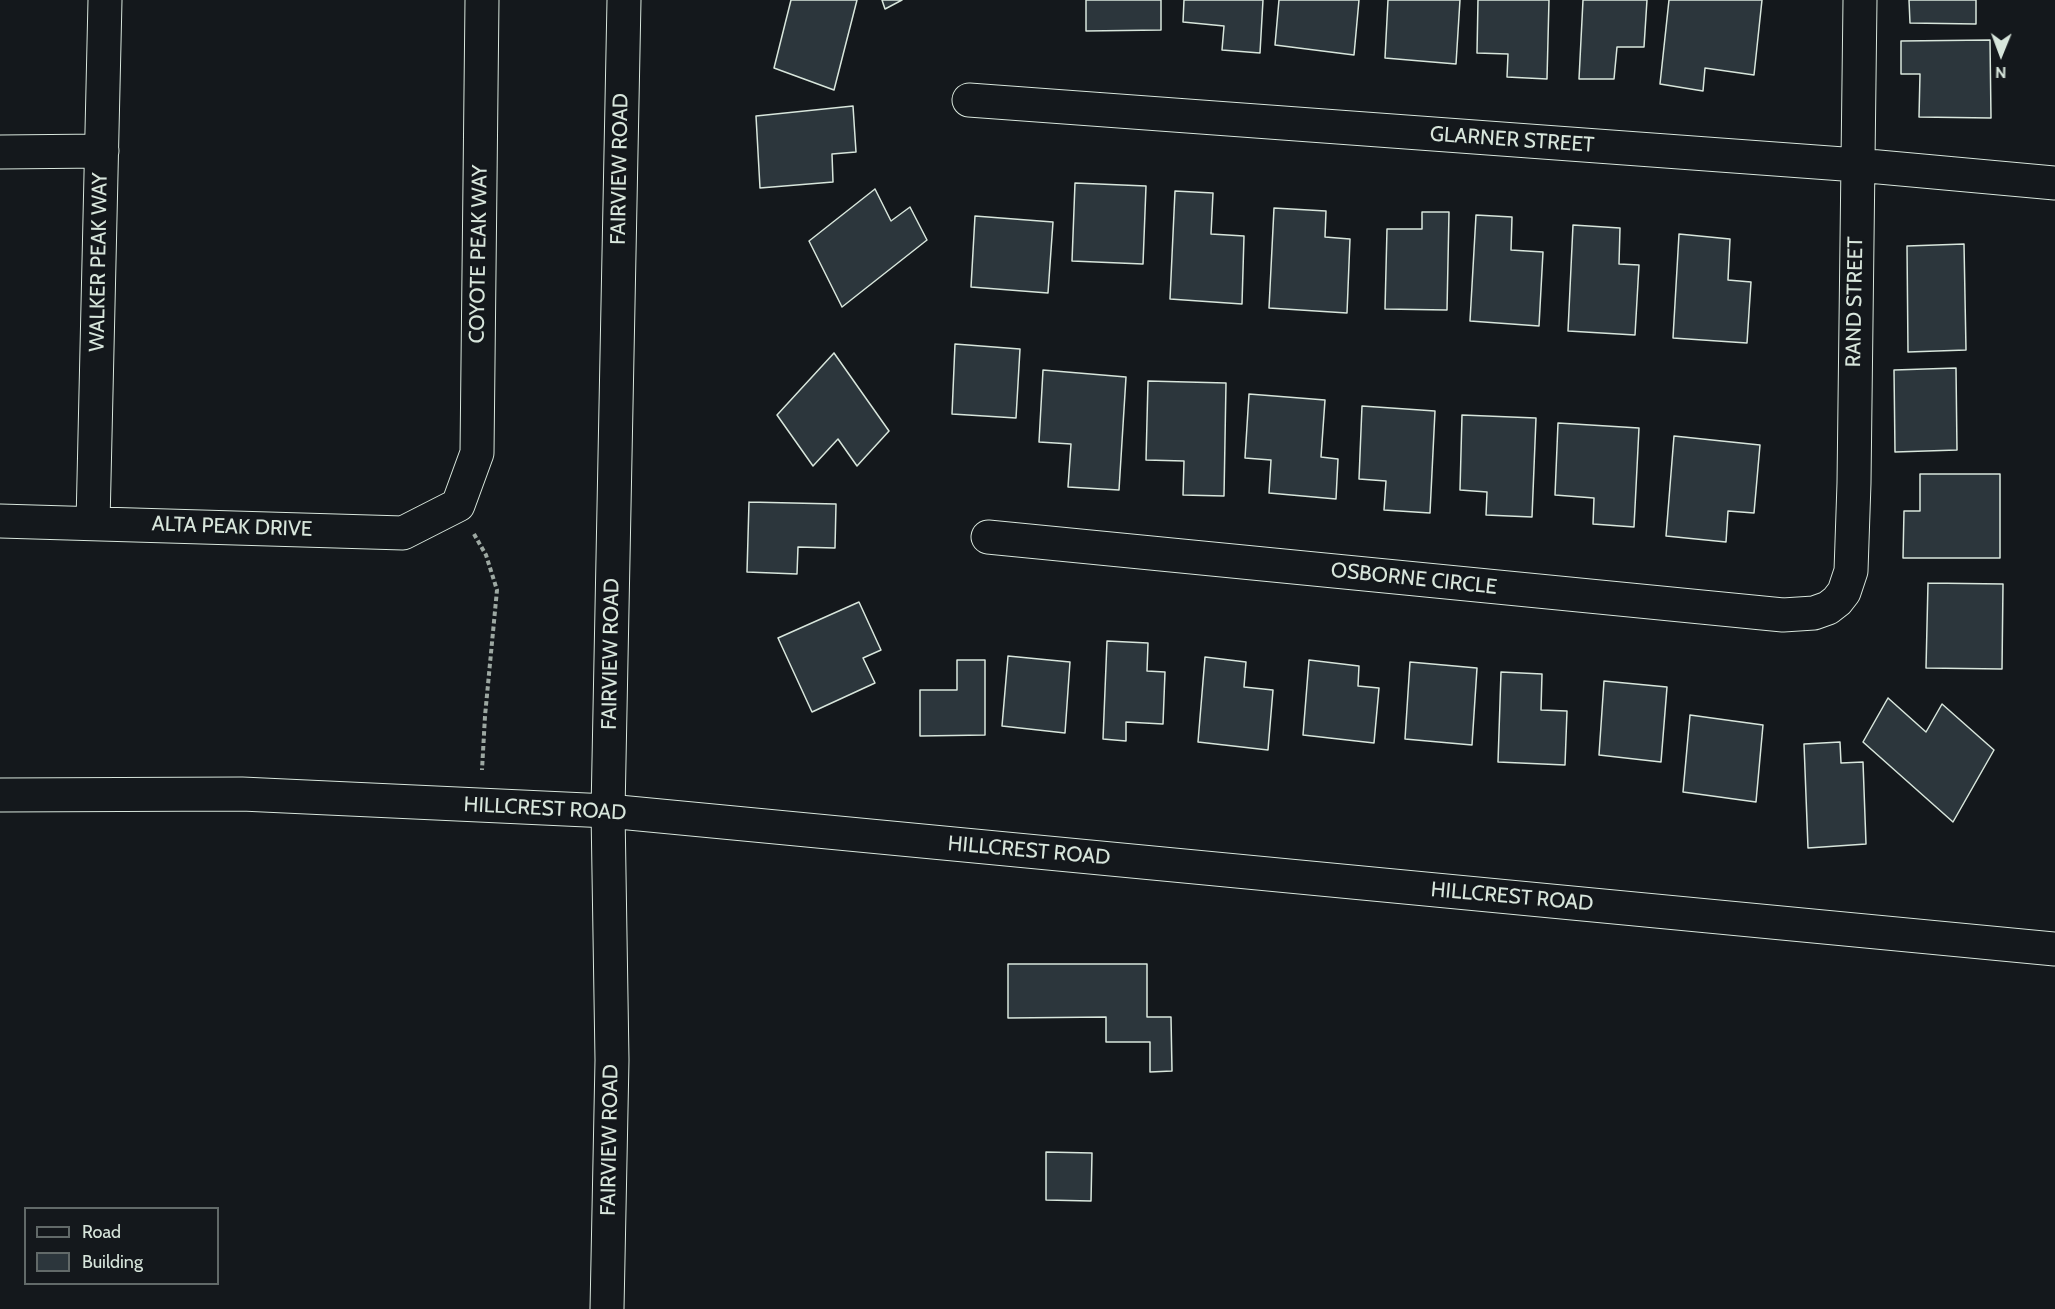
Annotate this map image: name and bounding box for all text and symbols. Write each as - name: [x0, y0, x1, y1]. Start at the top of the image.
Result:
- north arrow: [1971, 24, 2031, 84]
- text: N: [1995, 63, 2006, 82]
- street label: FAIRVIEW ROAD: [606, 93, 634, 245]
- street label: GLARNER STREET: [1429, 122, 1595, 158]
- street label: COYOTE PEAK WAY: [465, 164, 493, 344]
- street label: WALKER PEAK WAY: [85, 172, 113, 352]
- street label: RAND STREET: [1841, 236, 1869, 368]
- street label: ALTA PEAK DRIVE: [151, 512, 313, 542]
- street label: OSBORNE CIRCLE: [1330, 558, 1498, 600]
- street label: FAIRVIEW ROAD: [597, 578, 625, 730]
- street label: HILLCREST ROAD: [463, 792, 627, 826]
- street label: HILLCREST ROAD: [947, 831, 1111, 871]
- street label: HILLCREST ROAD: [1430, 877, 1594, 917]
- street label: FAIRVIEW ROAD: [596, 1064, 624, 1216]
- legend: [24, 1207, 219, 1285]
- text: Road: [82, 1221, 121, 1243]
- text: Building: [82, 1251, 143, 1273]

